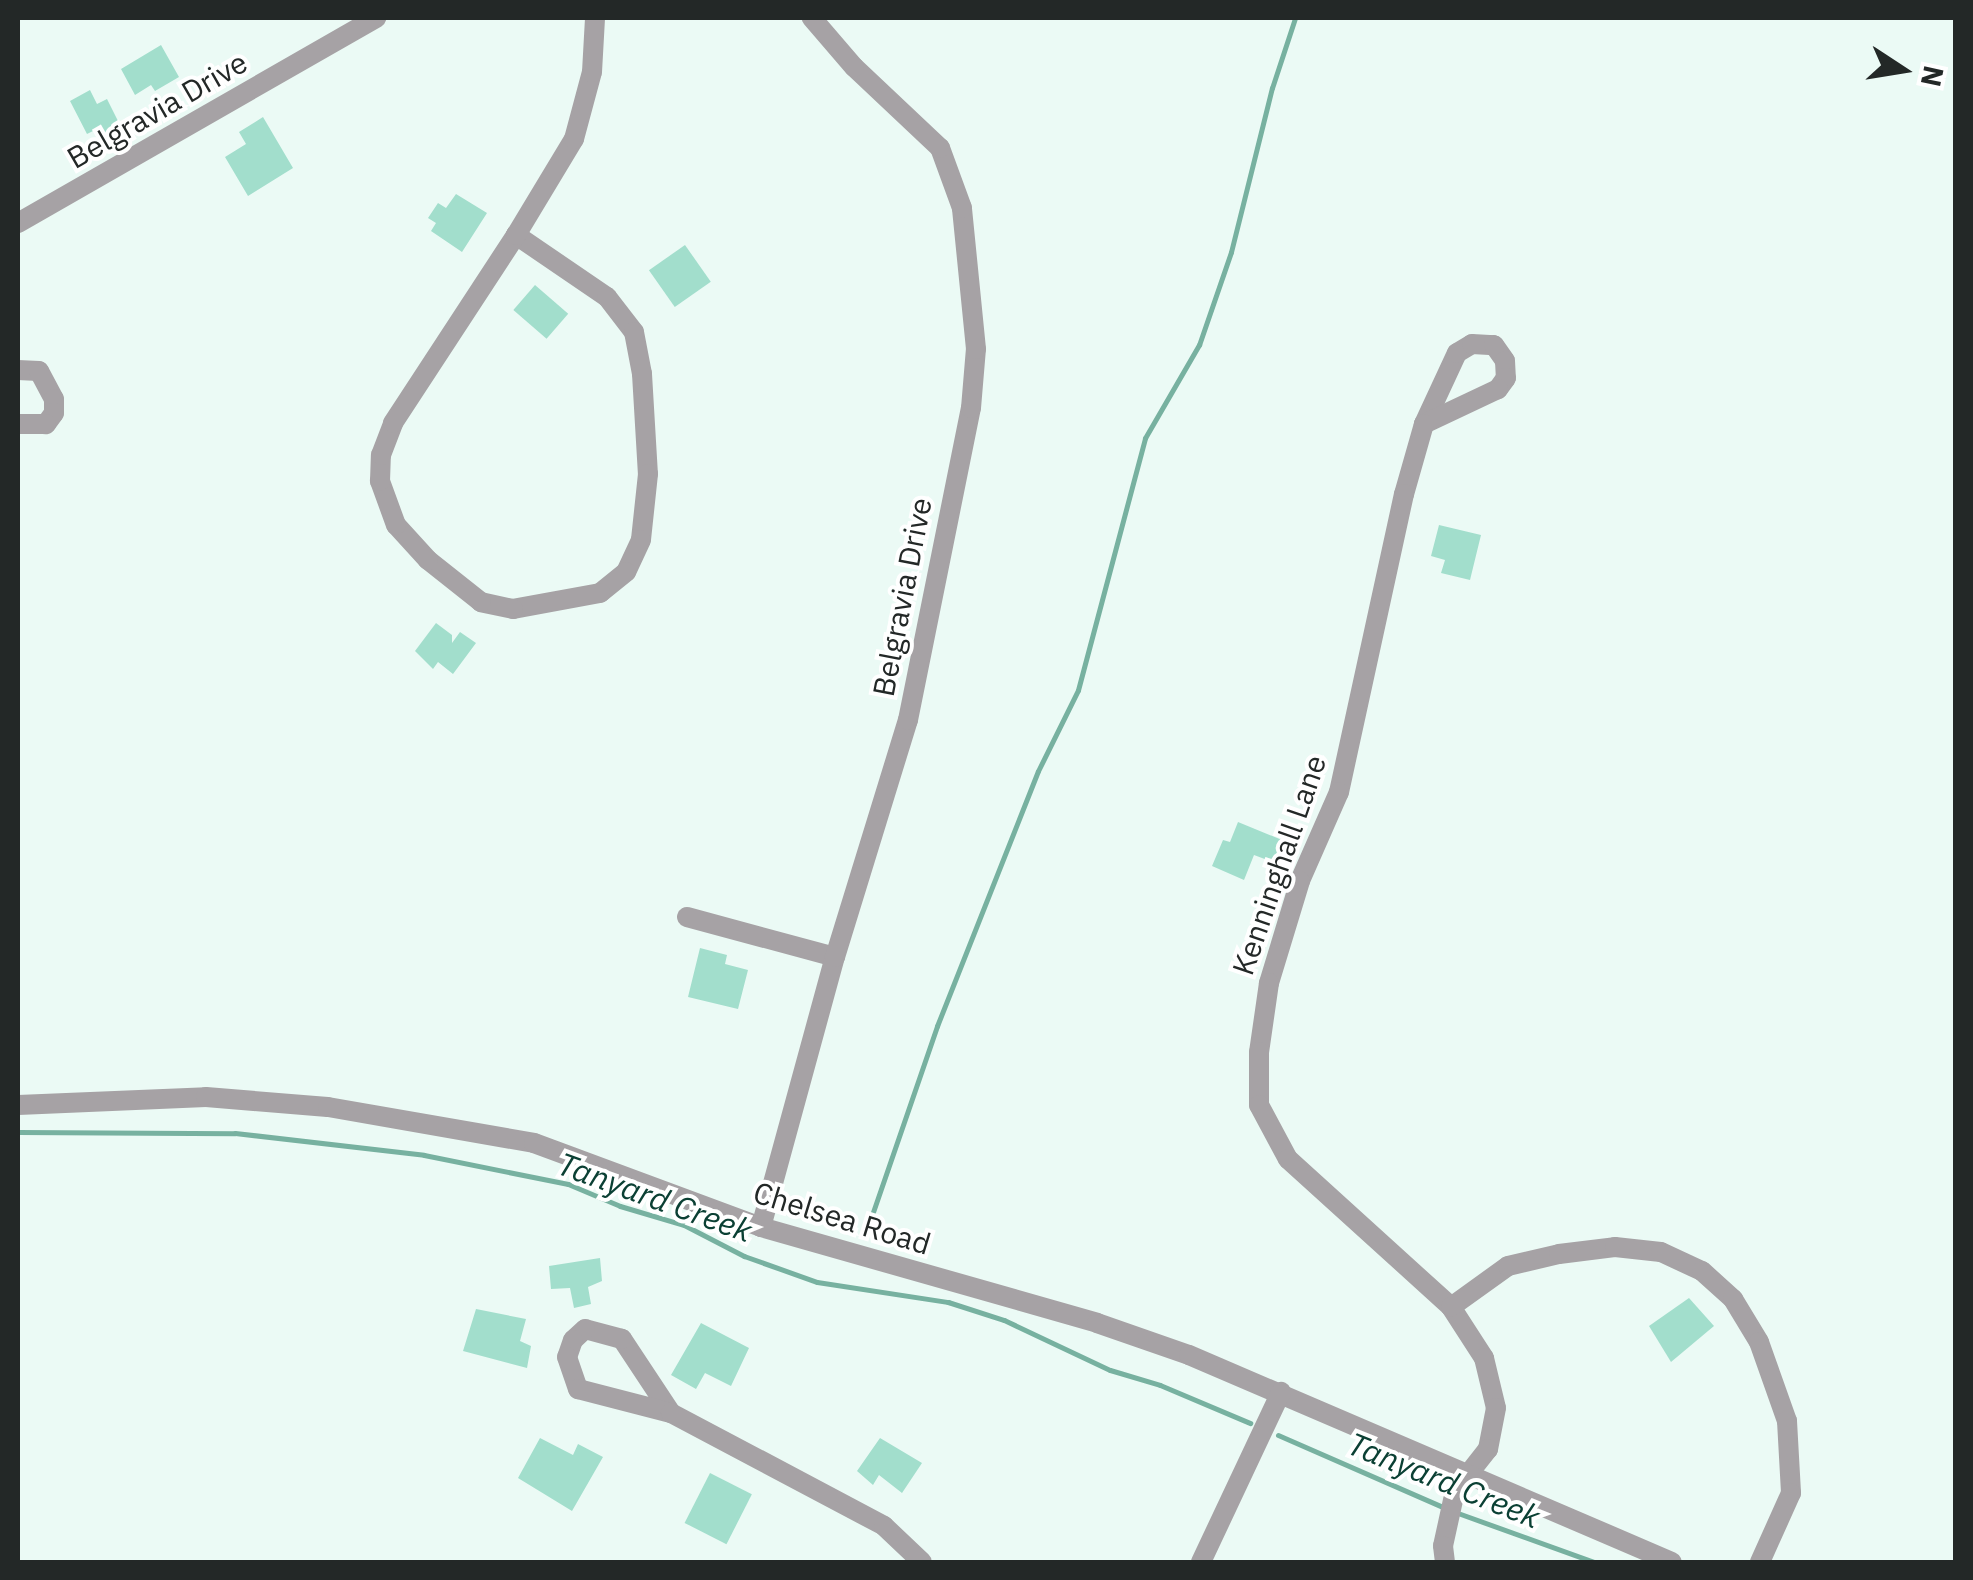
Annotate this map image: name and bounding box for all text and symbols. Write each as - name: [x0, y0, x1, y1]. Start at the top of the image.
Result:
- north arrow: [1853, 20, 1953, 120]
- street label: Belgravia Drive: [61, 44, 253, 176]
- text: N: [1913, 63, 1953, 90]
- street label: Belgravia Drive: [865, 495, 939, 699]
- street label: Kenninghall Lane: [1225, 750, 1333, 980]
- water label: Tanyard Creek: [553, 1144, 757, 1250]
- street label: Chelsea Road: [749, 1174, 935, 1262]
- water label: Tanyard Creek: [1342, 1424, 1546, 1536]

